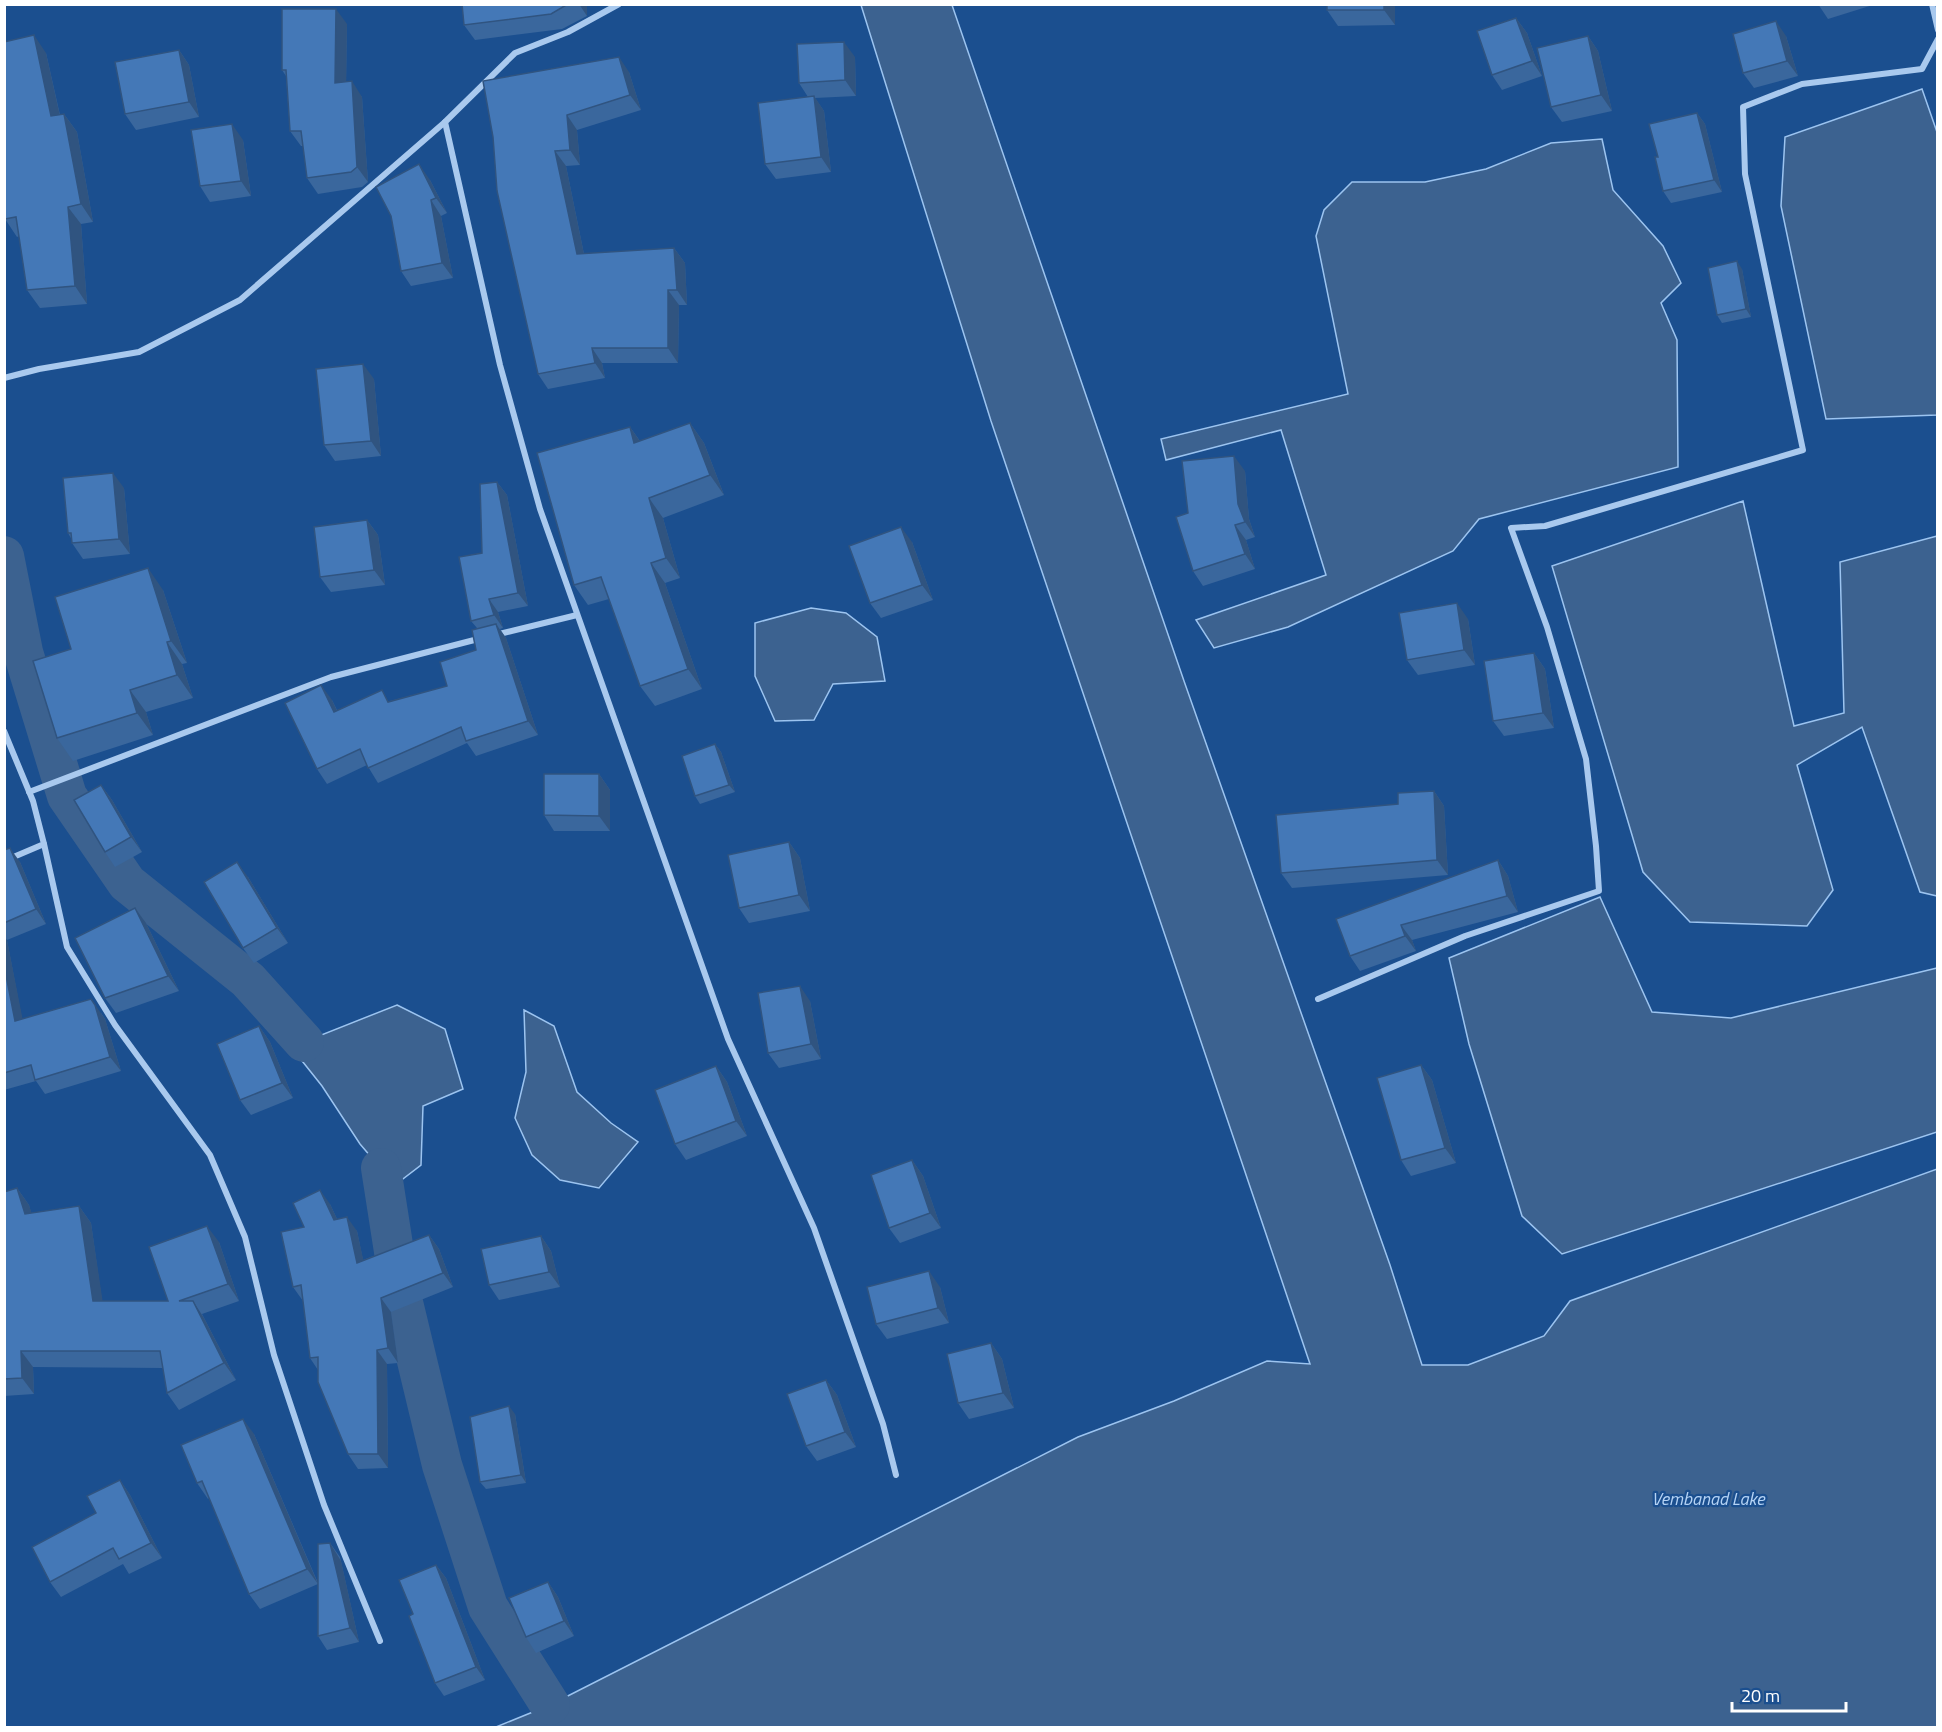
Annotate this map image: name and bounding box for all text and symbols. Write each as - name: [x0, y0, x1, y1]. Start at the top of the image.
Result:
- water label: Vembanad Lake: [1651, 1485, 1766, 1512]
- scale bar: [1732, 1675, 1846, 1713]
- text: 20 m: [1741, 1682, 1780, 1709]

